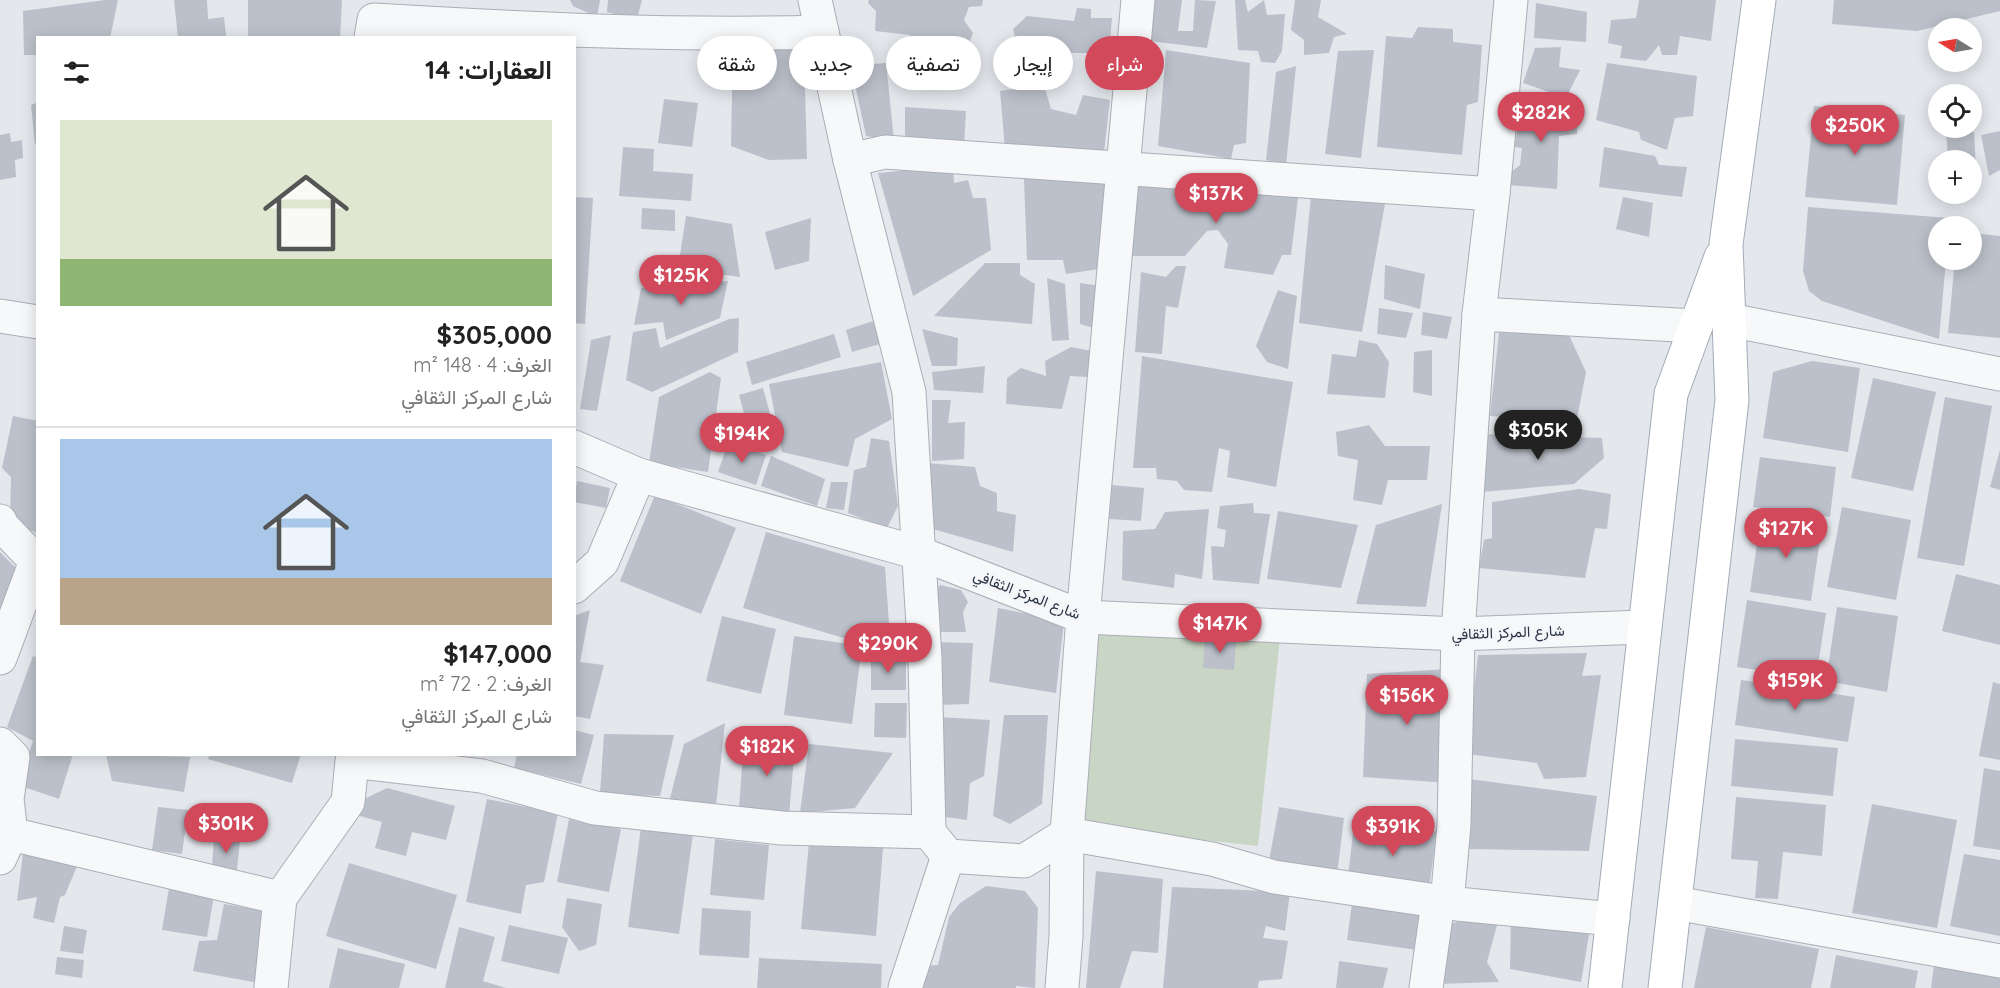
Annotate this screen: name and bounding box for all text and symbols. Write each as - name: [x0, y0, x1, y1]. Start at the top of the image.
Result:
- north arrow: [1928, 18, 1982, 72]
- map controls: [1928, 18, 1982, 270]
- chip: شقة: [697, 36, 777, 90]
- chip: جديد: [789, 36, 874, 90]
- chip: تصفية: [886, 36, 981, 90]
- chip: إيجار: [993, 36, 1073, 90]
- chip: شراء: [1085, 36, 1164, 90]
- text: العقارات: 14: [425, 53, 552, 86]
- icon: filters: [60, 56, 93, 89]
- button: locate: [1928, 84, 1982, 138]
- pin: $282K: [1499, 92, 1583, 143]
- text: $282K: [1512, 99, 1570, 124]
- pin: $250K: [1813, 105, 1897, 156]
- text: $250K: [1825, 112, 1885, 137]
- button: +: [1928, 150, 1982, 204]
- icon: home: [252, 159, 360, 267]
- pin: $137K: [1174, 173, 1258, 224]
- text: $137K: [1189, 180, 1243, 205]
- button: −: [1928, 216, 1982, 270]
- pin: $125K: [639, 255, 723, 306]
- text: $125K: [653, 262, 709, 287]
- text: $305,000: [437, 318, 552, 351]
- text: الغرف: 4 · 148 m²: [413, 352, 552, 377]
- text: شارع المركز الثقافي: [401, 384, 552, 409]
- pin: $305K: [1496, 410, 1580, 461]
- pin: $194K: [700, 413, 784, 464]
- text: $305K: [1508, 417, 1568, 442]
- text: $194K: [714, 420, 770, 445]
- icon: home: [252, 478, 360, 586]
- pin: $127K: [1744, 508, 1828, 559]
- text: $127K: [1758, 515, 1814, 540]
- street label: شارع المركز الثقافي: [969, 565, 1083, 627]
- pin: $147K: [1178, 603, 1262, 654]
- text: $147K: [1193, 610, 1247, 635]
- street label: شارع المركز الثقافي: [1451, 621, 1565, 647]
- pin: $290K: [846, 623, 930, 674]
- text: $290K: [858, 630, 918, 655]
- text: $147,000: [443, 637, 552, 670]
- pin: $159K: [1753, 660, 1837, 711]
- text: $159K: [1767, 667, 1823, 692]
- text: الغرف: 2 · 72 m²: [420, 671, 552, 696]
- pin: $156K: [1365, 675, 1449, 726]
- text: $156K: [1379, 682, 1435, 707]
- text: شارع المركز الثقافي: [401, 703, 552, 728]
- pin: $182K: [725, 726, 809, 777]
- text: $182K: [739, 733, 795, 758]
- pin: $301K: [184, 803, 268, 854]
- pin: $391K: [1351, 806, 1435, 857]
- text: $301K: [198, 810, 254, 835]
- text: $391K: [1366, 813, 1420, 838]

